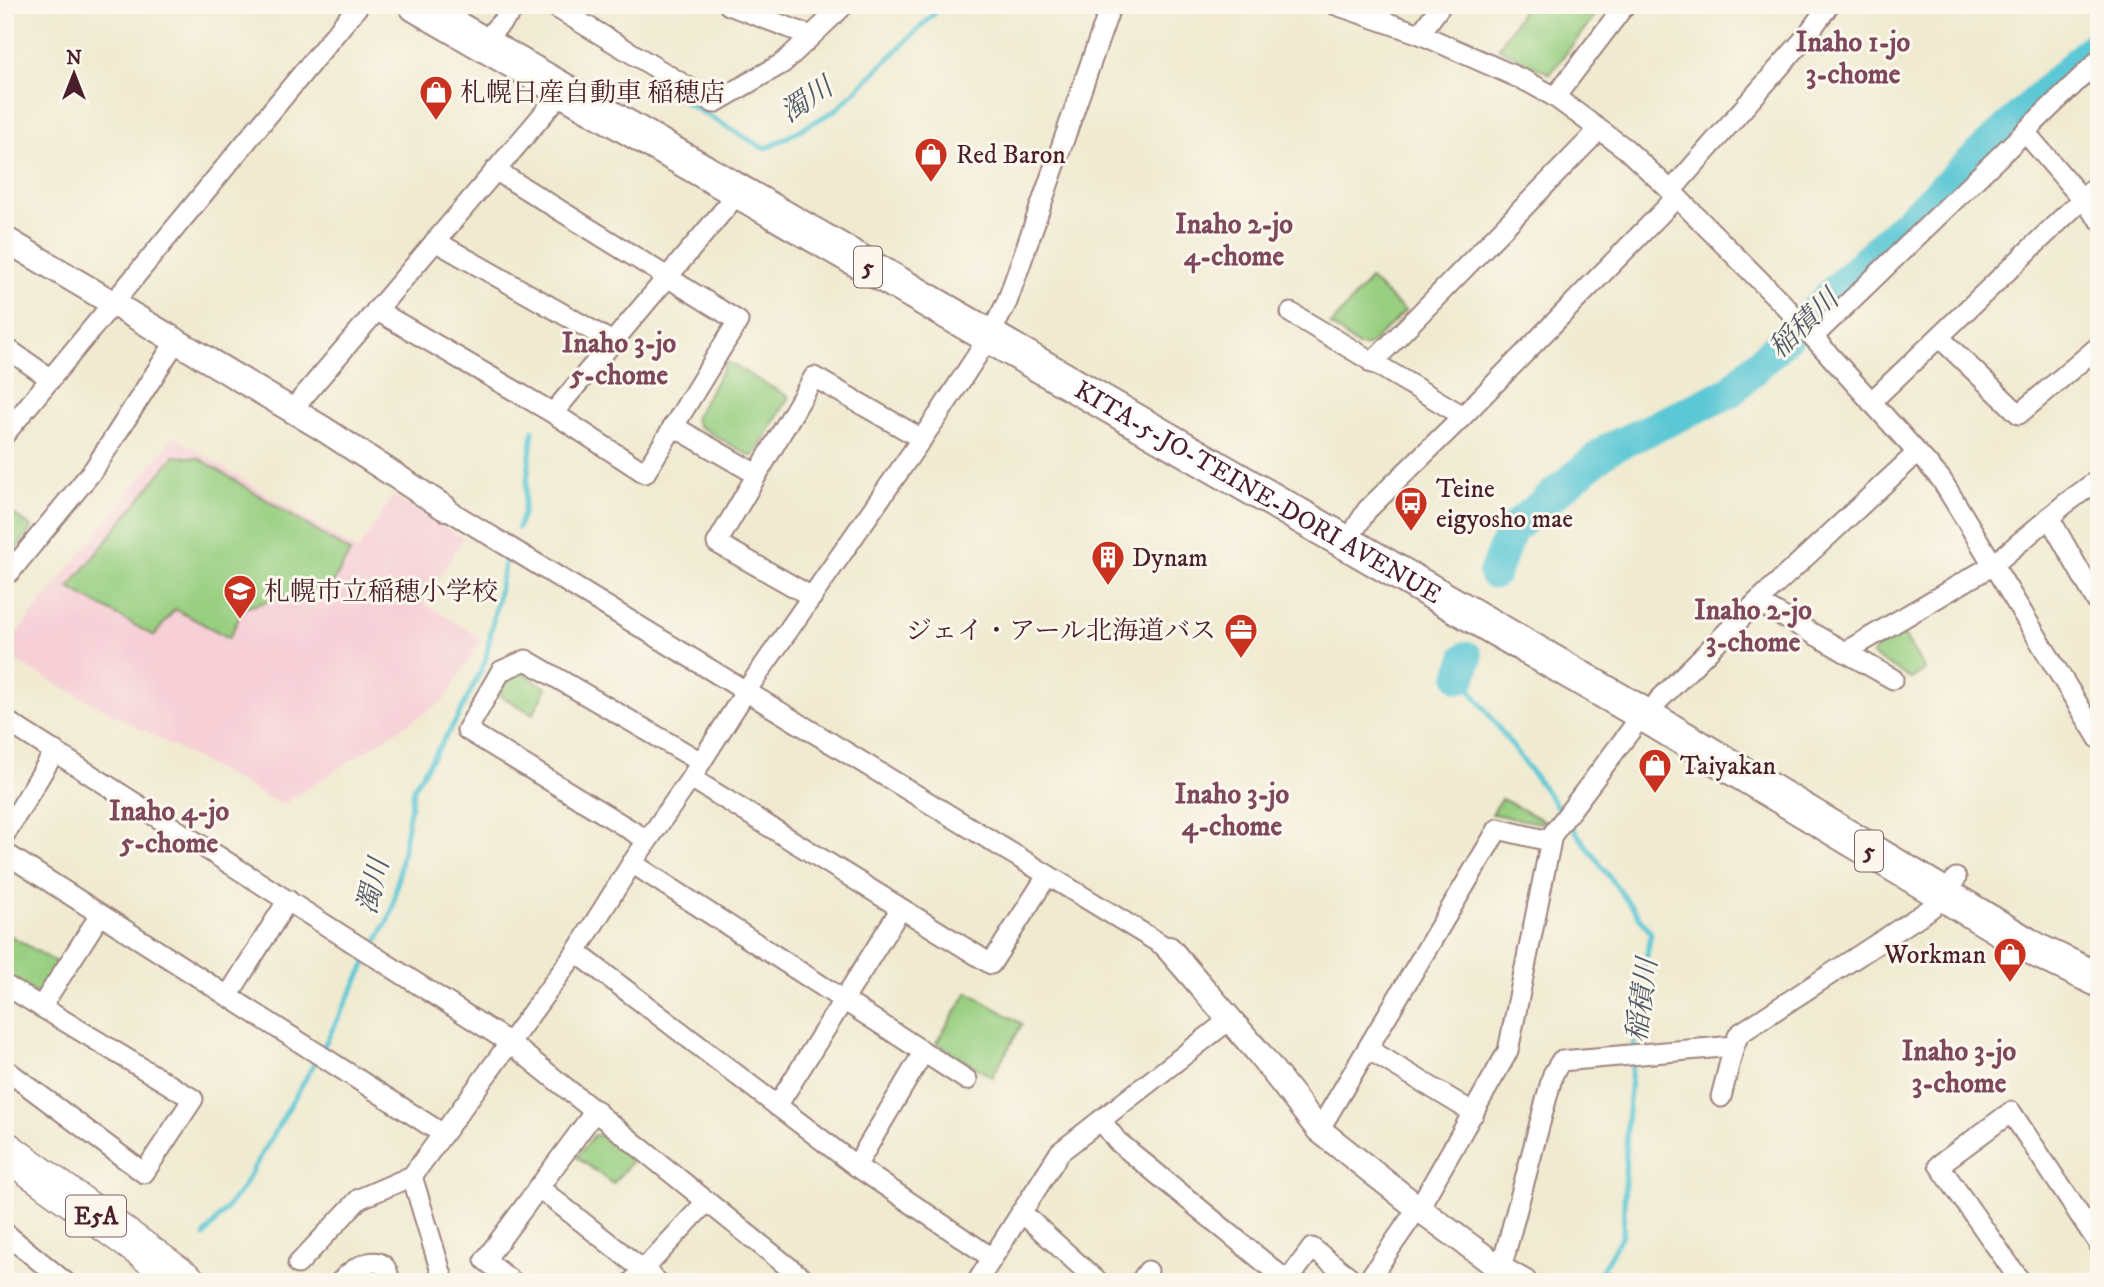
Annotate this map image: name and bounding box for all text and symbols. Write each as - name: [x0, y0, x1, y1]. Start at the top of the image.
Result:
- district label: Inaho 1-jo 3-chome: [1796, 25, 1911, 92]
- north arrow: [38, 38, 108, 108]
- text: N: [66, 47, 82, 70]
- water label: 濁川: [774, 68, 842, 130]
- shop icon: 札幌日産自動車 稲穂店: [417, 73, 455, 122]
- place label: 札幌日産自動車 稲穂店: [460, 77, 726, 110]
- shop icon: Red Baron: [912, 135, 950, 184]
- place label: Red Baron: [956, 139, 1066, 172]
- district label: Inaho 2-jo 4-chome: [1175, 207, 1293, 274]
- road number: 5: [854, 246, 882, 288]
- water label: 稲積川: [1762, 280, 1849, 366]
- district label: Inaho 3-jo 5-chome: [562, 326, 677, 393]
- street label: KITA-5-JO-TEINE-DORI AVENUE: [1068, 374, 1447, 612]
- place label: Teine eigyosho mae: [1436, 473, 1573, 536]
- bus stop icon: Teine eigyosho mae: [1392, 484, 1430, 533]
- building icon: Dynam: [1089, 538, 1127, 587]
- place label: Dynam: [1132, 542, 1208, 575]
- school or university icon: 札幌市立稲穂小学校: [221, 572, 259, 621]
- place label: 札幌市立稲穂小学校: [264, 576, 498, 609]
- district label: Inaho 2-jo 3-chome: [1694, 593, 1812, 660]
- office icon: ジェイ・アール北海道バス: [1222, 611, 1260, 660]
- place label: ジェイ・アール北海道バス: [906, 615, 1216, 648]
- shop icon: Taiyakan: [1636, 746, 1674, 795]
- place label: Taiyakan: [1680, 750, 1776, 783]
- district label: Inaho 3-jo 4-chome: [1175, 777, 1290, 844]
- district label: Inaho 4-jo 5-chome: [109, 794, 229, 861]
- road number: 5: [1855, 830, 1883, 872]
- water label: 濁川: [350, 852, 398, 918]
- shop icon: Workman: [1991, 935, 2029, 984]
- place label: Workman: [1883, 939, 1986, 972]
- water label: 稲積川: [1619, 953, 1666, 1044]
- district label: Inaho 3-jo 3-chome: [1902, 1034, 2017, 1101]
- road number: E5A: [66, 1196, 126, 1236]

